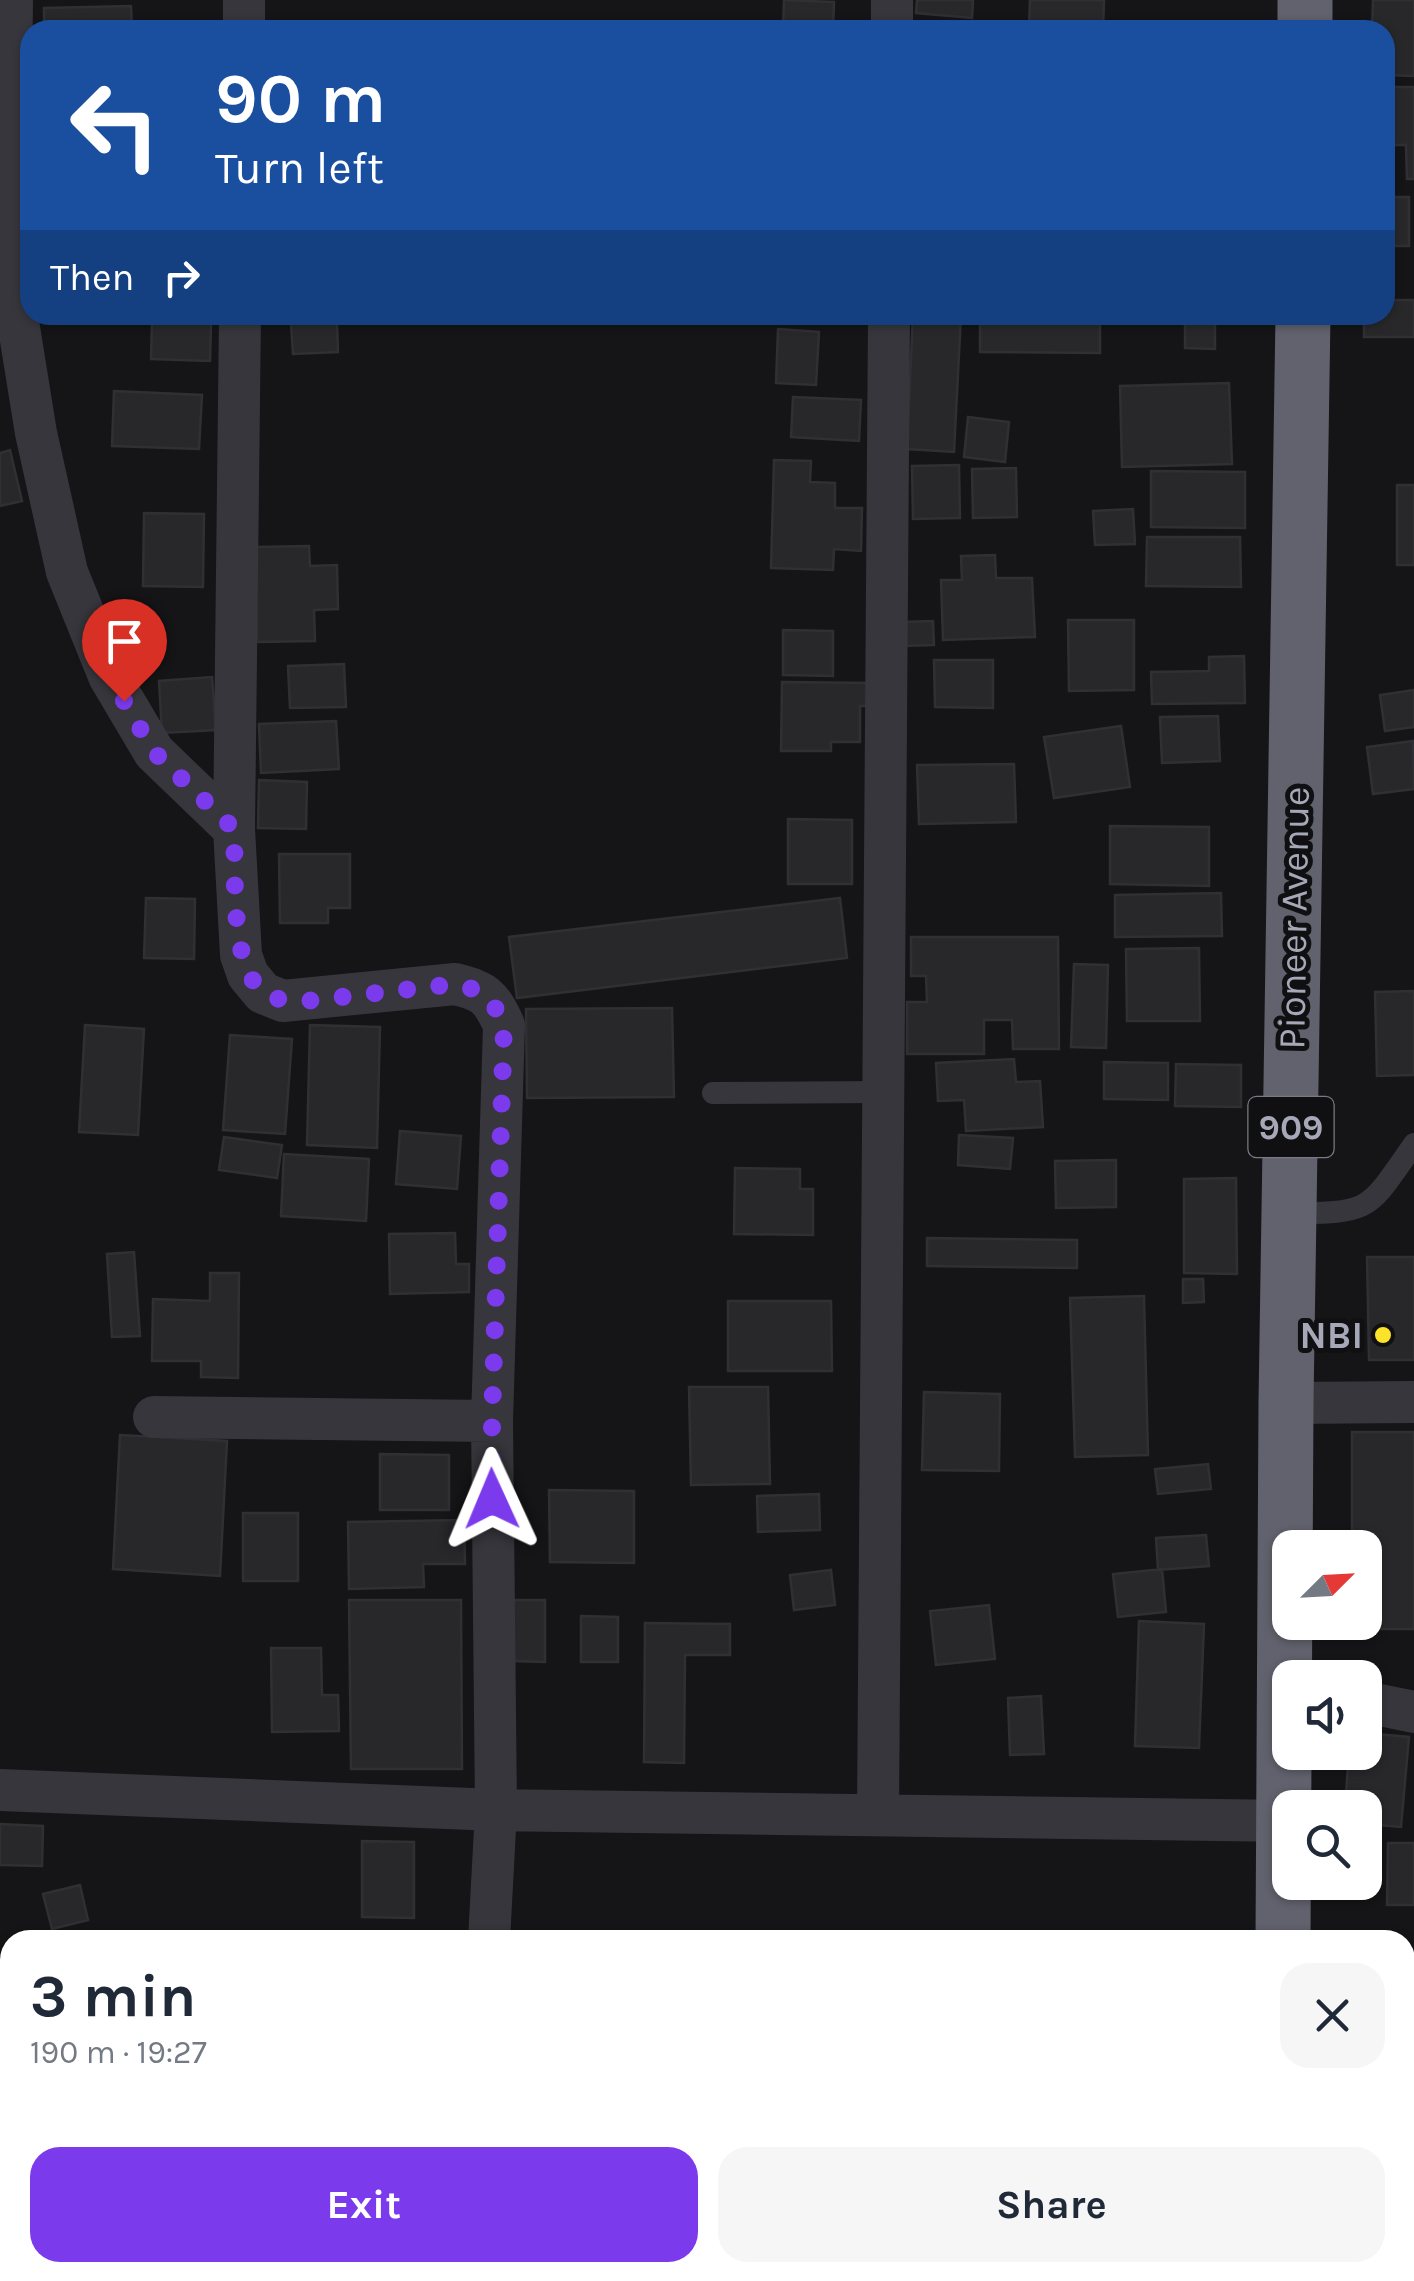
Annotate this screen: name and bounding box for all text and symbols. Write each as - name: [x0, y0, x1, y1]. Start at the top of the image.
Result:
- text: 90 m: [215, 58, 386, 140]
- icon: left: [50, 60, 180, 190]
- text: Turn left: [215, 142, 384, 194]
- icon: right: [154, 250, 209, 305]
- text: Then: [50, 255, 134, 300]
- pin: [82, 599, 167, 702]
- icon: arrive: [97, 614, 152, 669]
- street label: Pioneer Avenue: [1269, 786, 1319, 1050]
- road number: 909: [1248, 1097, 1334, 1157]
- place label: NBI: [1300, 1313, 1363, 1358]
- marker: NBI: [1372, 1324, 1394, 1346]
- position arrow: [440, 1447, 544, 1551]
- north arrow: [1272, 1530, 1382, 1640]
- map controls: [1272, 1530, 1382, 1900]
- button: sound: [1272, 1660, 1382, 1770]
- button: search: [1272, 1790, 1382, 1900]
- text: 3 min: [30, 1961, 197, 2031]
- button: close: [1280, 1963, 1385, 2068]
- text: 190 m · 19:27: [30, 2034, 207, 2071]
- button: Exit: [30, 2147, 698, 2262]
- button: Share: [718, 2147, 1385, 2262]

